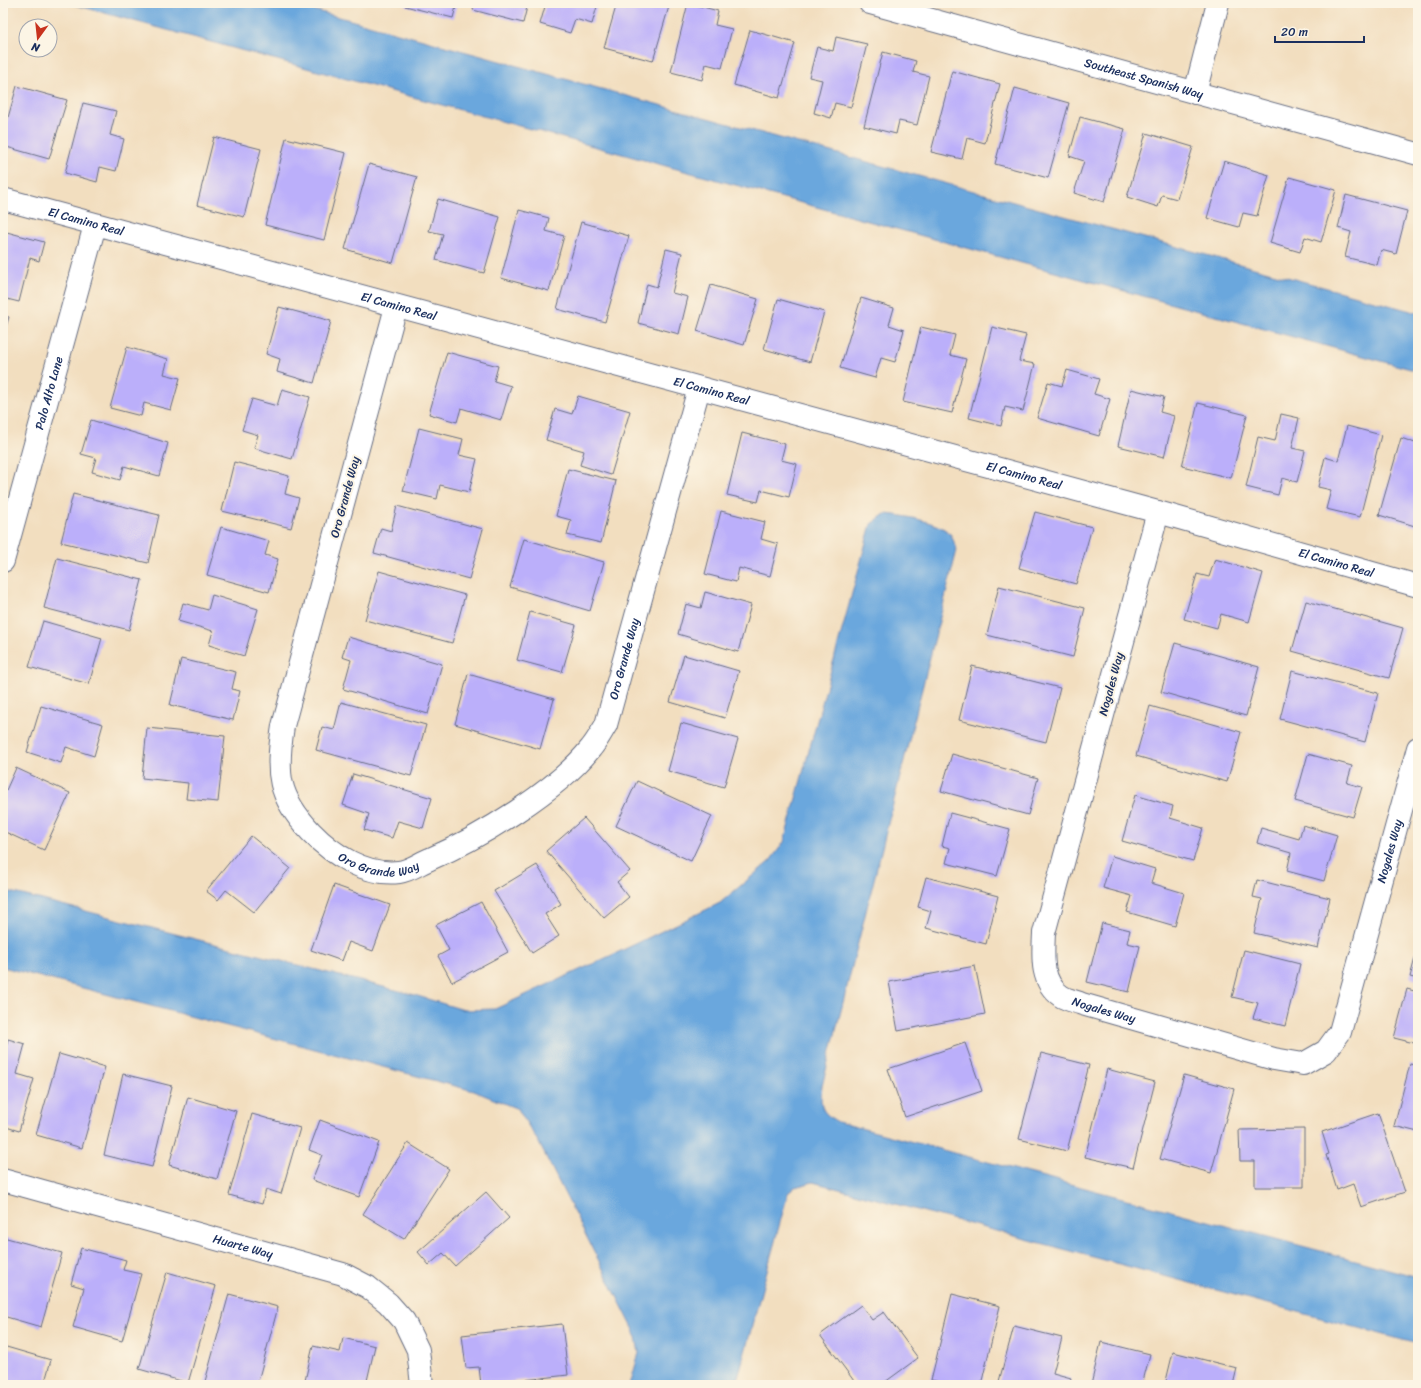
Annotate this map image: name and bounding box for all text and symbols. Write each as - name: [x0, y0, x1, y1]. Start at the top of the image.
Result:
- north arrow: [18, 18, 58, 58]
- scale bar: [1275, 18, 1364, 44]
- text: 20 m: [1281, 21, 1308, 43]
- text: N: [29, 37, 43, 58]
- street label: Southeast Spanish Way: [1082, 52, 1207, 106]
- street label: El Camino Real: [46, 201, 127, 242]
- street label: El Camino Real: [358, 285, 440, 327]
- street label: Palo Alto Lane: [28, 354, 70, 432]
- street label: El Camino Real: [671, 370, 752, 412]
- street label: Oro Grande Way: [324, 453, 367, 540]
- street label: El Camino Real: [984, 455, 1065, 497]
- street label: El Camino Real: [1296, 542, 1377, 584]
- street label: Oro Grande Way: [603, 615, 646, 702]
- street label: Nogales Way: [1092, 649, 1130, 718]
- street label: Nogales Way: [1370, 816, 1409, 886]
- street label: Oro Grande Way: [334, 846, 424, 884]
- street label: Nogales Way: [1069, 990, 1139, 1030]
- street label: Huarte Way: [210, 1228, 276, 1265]

